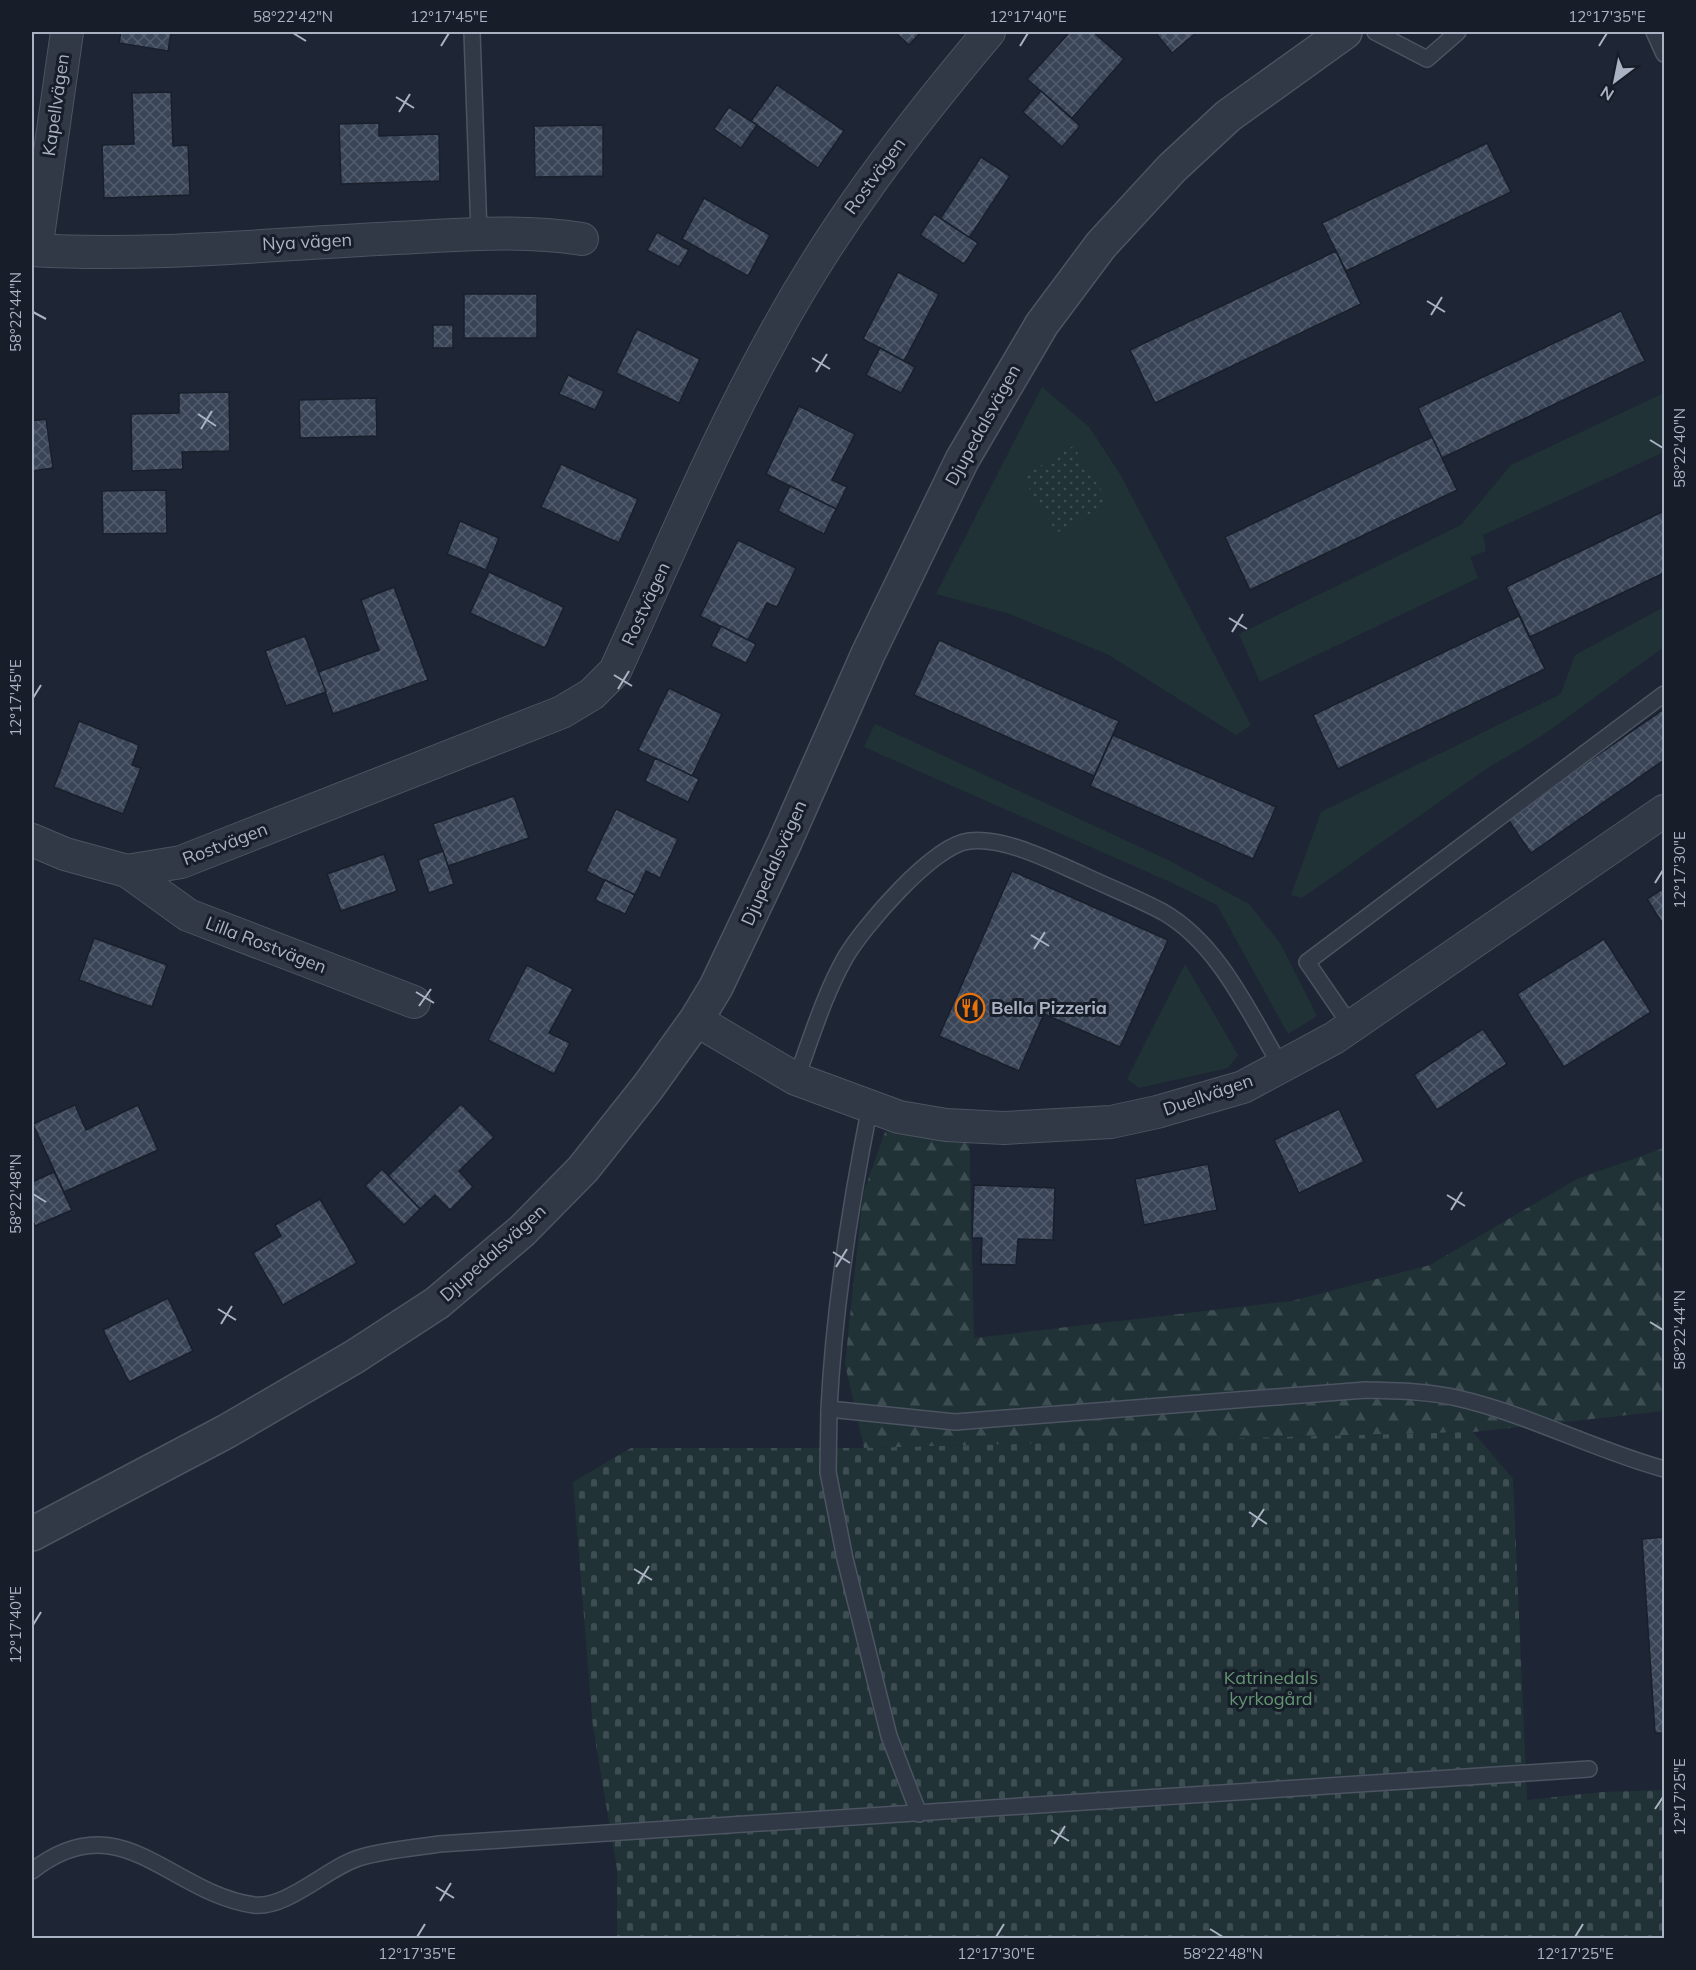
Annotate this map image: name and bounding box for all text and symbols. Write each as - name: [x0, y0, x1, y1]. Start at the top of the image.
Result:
- text: 58°22'42"N: [253, 7, 333, 26]
- text: 12°17'45"E: [410, 7, 488, 26]
- text: 12°17'40"E: [989, 7, 1067, 26]
- text: 12°17'35"E: [1568, 7, 1646, 26]
- north arrow: [1585, 51, 1645, 111]
- street label: Kapellvägen: [37, 52, 74, 157]
- text: N: [1597, 82, 1617, 105]
- street label: Rostvägen: [839, 133, 910, 219]
- street label: Nya vägen: [261, 228, 352, 255]
- text: 58°22'44"N: [6, 272, 25, 352]
- street label: Djupedalsvägen: [940, 360, 1025, 489]
- text: 58°22'40"N: [1670, 408, 1689, 488]
- street label: Rostvägen: [616, 558, 675, 649]
- text: 12°17'45"E: [6, 659, 25, 737]
- street label: Djupedalsvägen: [736, 796, 811, 929]
- street label: Rostvägen: [179, 817, 271, 870]
- text: 12°17'30"E: [1670, 831, 1689, 909]
- street label: Lilla Rostvägen: [203, 911, 330, 978]
- restaurant icon: Bella Pizzeria: [954, 992, 986, 1024]
- place label: Bella Pizzeria: [991, 996, 1107, 1019]
- street label: Duellvägen: [1160, 1068, 1256, 1121]
- text: 58°22'48"N: [6, 1154, 25, 1234]
- street label: Djupedalsvägen: [435, 1199, 550, 1306]
- text: 58°22'44"N: [1670, 1290, 1689, 1370]
- text: 12°17'40"E: [6, 1586, 25, 1664]
- park label: Katrinedals kyrkogård: [1224, 1666, 1318, 1710]
- text: 12°17'25"E: [1670, 1758, 1689, 1836]
- text: 12°17'35"E: [378, 1944, 456, 1963]
- text: 12°17'30"E: [957, 1944, 1035, 1963]
- text: 58°22'48"N: [1183, 1944, 1263, 1963]
- text: 12°17'25"E: [1536, 1944, 1614, 1963]

